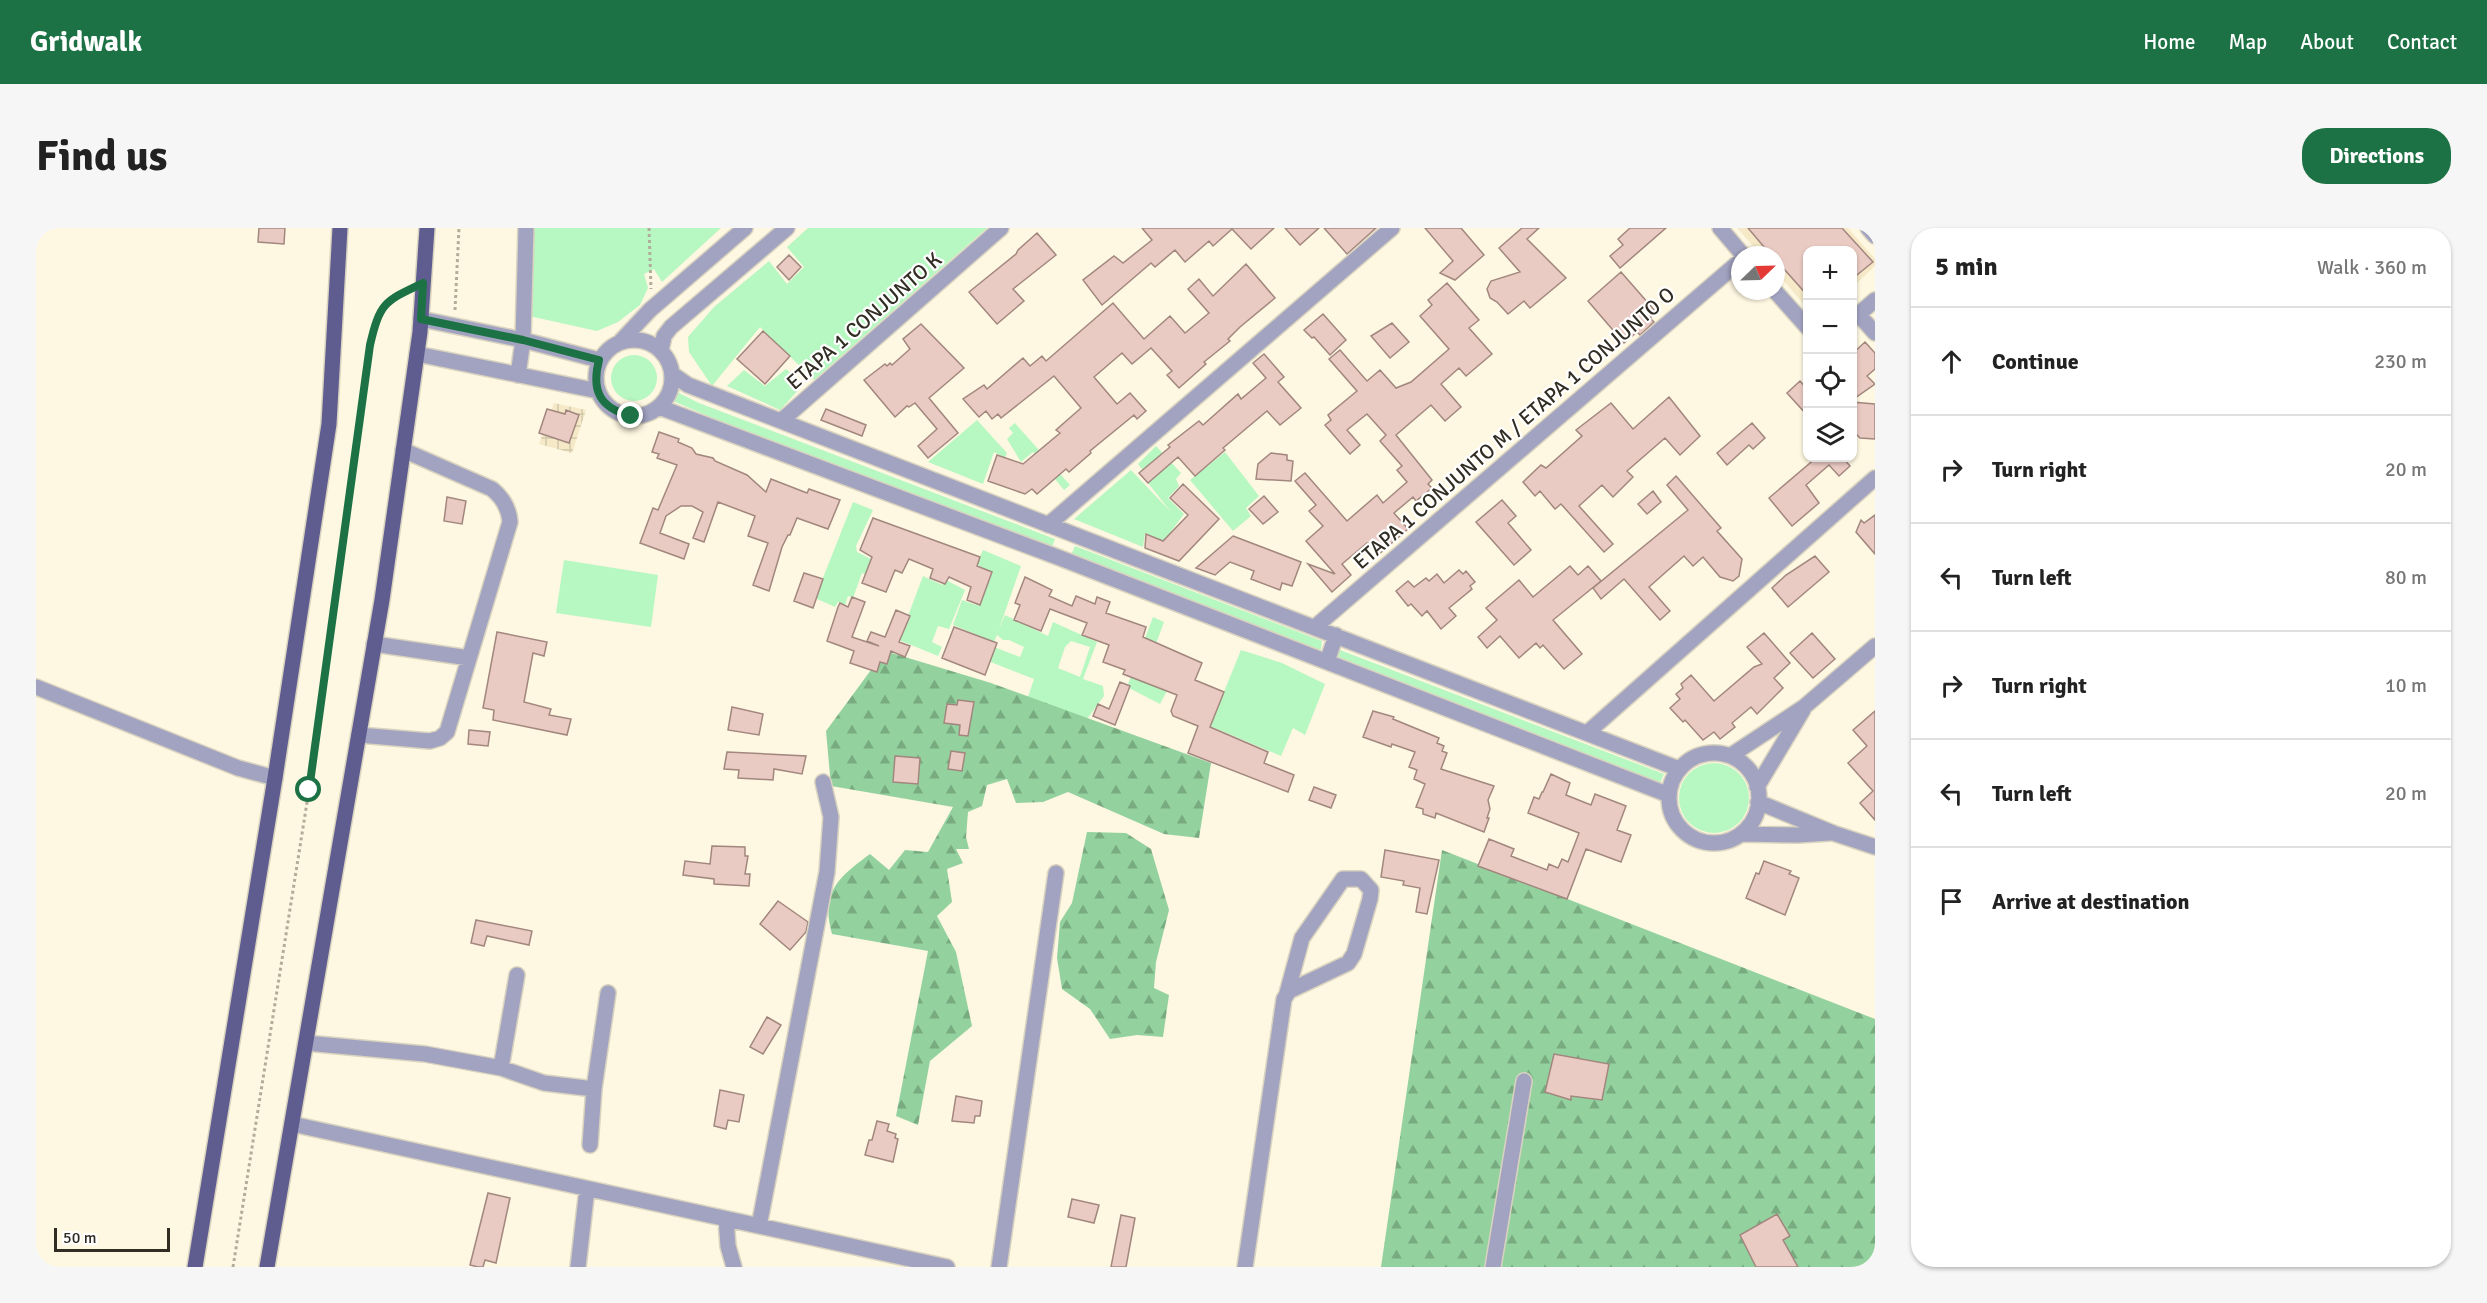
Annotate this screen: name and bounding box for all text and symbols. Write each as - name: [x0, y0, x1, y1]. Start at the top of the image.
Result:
- text: Gridwalk: [30, 25, 142, 59]
- text: Home: [2143, 29, 2196, 55]
- text: Map: [2229, 29, 2267, 55]
- text: About: [2300, 29, 2354, 55]
- text: Contact: [2387, 29, 2457, 55]
- button: Directions: [2302, 128, 2451, 184]
- text: Find us: [36, 131, 167, 182]
- street label: ETAPA 1 CONJUNTO K: [781, 246, 947, 395]
- north arrow: [1731, 246, 1785, 300]
- map controls: [1803, 246, 1857, 462]
- button: +: [1803, 246, 1857, 300]
- text: 5 min: [1935, 251, 1998, 283]
- text: Walk · 360 m: [2317, 255, 2427, 280]
- street label: ETAPA 1 CONJUNTO M / ETAPA 1 CONJUNTO O: [1348, 281, 1680, 575]
- button: −: [1803, 300, 1857, 354]
- icon: ahead: [1935, 345, 1968, 378]
- text: Continue: [1992, 348, 2079, 375]
- text: 230 m: [2374, 349, 2427, 374]
- button: locate: [1803, 354, 1857, 408]
- route end: [617, 402, 643, 428]
- button: layers: [1803, 408, 1857, 462]
- icon: right: [1935, 453, 1968, 486]
- text: Turn right: [1992, 456, 2087, 483]
- text: 20 m: [2385, 457, 2427, 482]
- icon: left: [1935, 561, 1968, 594]
- text: Turn left: [1992, 564, 2072, 591]
- text: 80 m: [2385, 565, 2427, 590]
- icon: right: [1935, 669, 1968, 702]
- text: Turn right: [1992, 672, 2087, 699]
- text: 10 m: [2385, 673, 2427, 698]
- route start: [295, 776, 321, 802]
- icon: left: [1935, 777, 1968, 810]
- text: Turn left: [1992, 780, 2072, 807]
- text: 20 m: [2385, 781, 2427, 806]
- icon: arrive: [1935, 885, 1968, 918]
- text: Arrive at destination: [1992, 888, 2189, 915]
- scale bar: [54, 1225, 170, 1252]
- text: 50 m: [63, 1228, 97, 1248]

